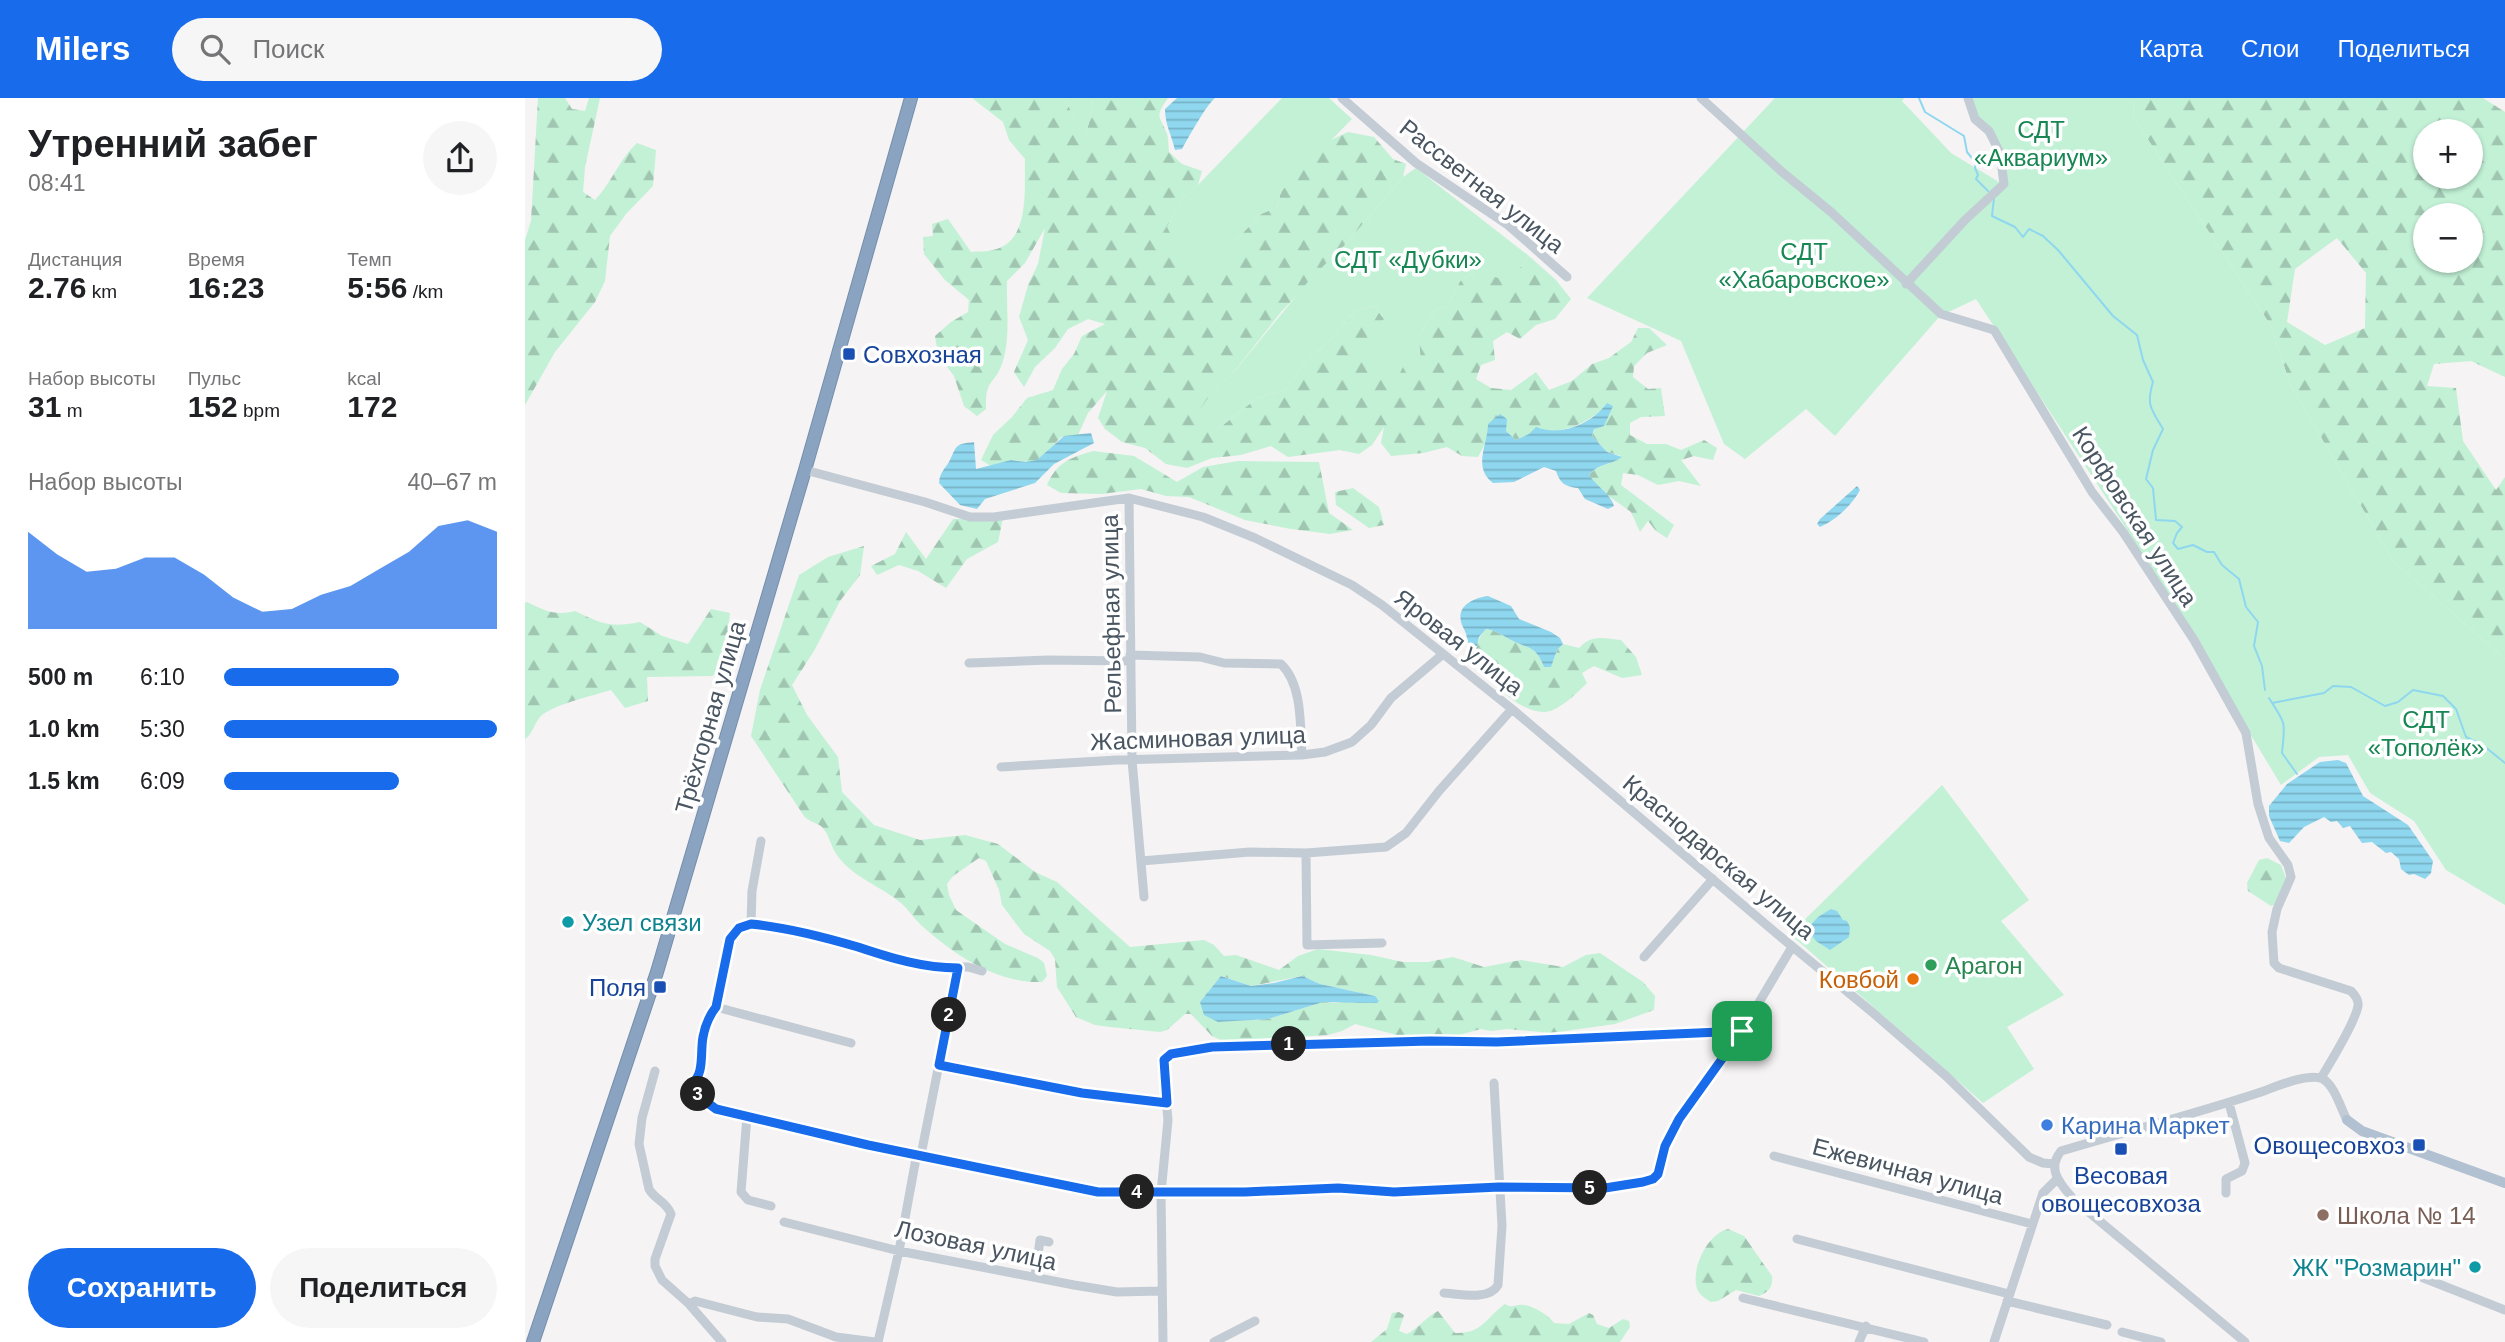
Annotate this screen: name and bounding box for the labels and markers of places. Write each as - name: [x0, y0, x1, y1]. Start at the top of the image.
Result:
- place label: Совхозная: [863, 341, 982, 368]
- marker: Совхозная: [841, 346, 857, 362]
- place label: Узел связи: [582, 909, 702, 936]
- marker: Узел связи: [560, 914, 576, 930]
- place label: Арагон: [1945, 952, 2023, 979]
- marker: Арагон: [1923, 957, 1939, 973]
- place label: Ковбой: [1819, 966, 1899, 993]
- marker: Ковбой: [1905, 971, 1921, 987]
- place label: Поля: [589, 974, 646, 1001]
- marker: Поля: [652, 979, 668, 995]
- pin: 2: [931, 998, 967, 1032]
- pin: [1712, 1001, 1772, 1061]
- pin: 1: [1271, 1026, 1307, 1062]
- pin: 3: [681, 1076, 715, 1112]
- place label: Карина Маркет: [2061, 1112, 2230, 1139]
- marker: Карина Маркет: [2039, 1117, 2055, 1133]
- place label: Овощесовхоз: [2254, 1132, 2405, 1159]
- marker: Овощесовхоз: [2411, 1137, 2427, 1153]
- marker: Весовая овощесовхоза: [2113, 1141, 2129, 1157]
- place label: Весовая овощесовхоза: [2041, 1162, 2201, 1217]
- pin: 5: [1573, 1170, 1607, 1206]
- pin: 4: [1119, 1174, 1155, 1210]
- place label: Школа № 14: [2337, 1202, 2476, 1229]
- marker: Школа № 14: [2315, 1207, 2331, 1223]
- place label: ЖК "Розмарин": [2292, 1254, 2461, 1281]
- marker: ЖК "Розмарин": [2467, 1259, 2483, 1275]

